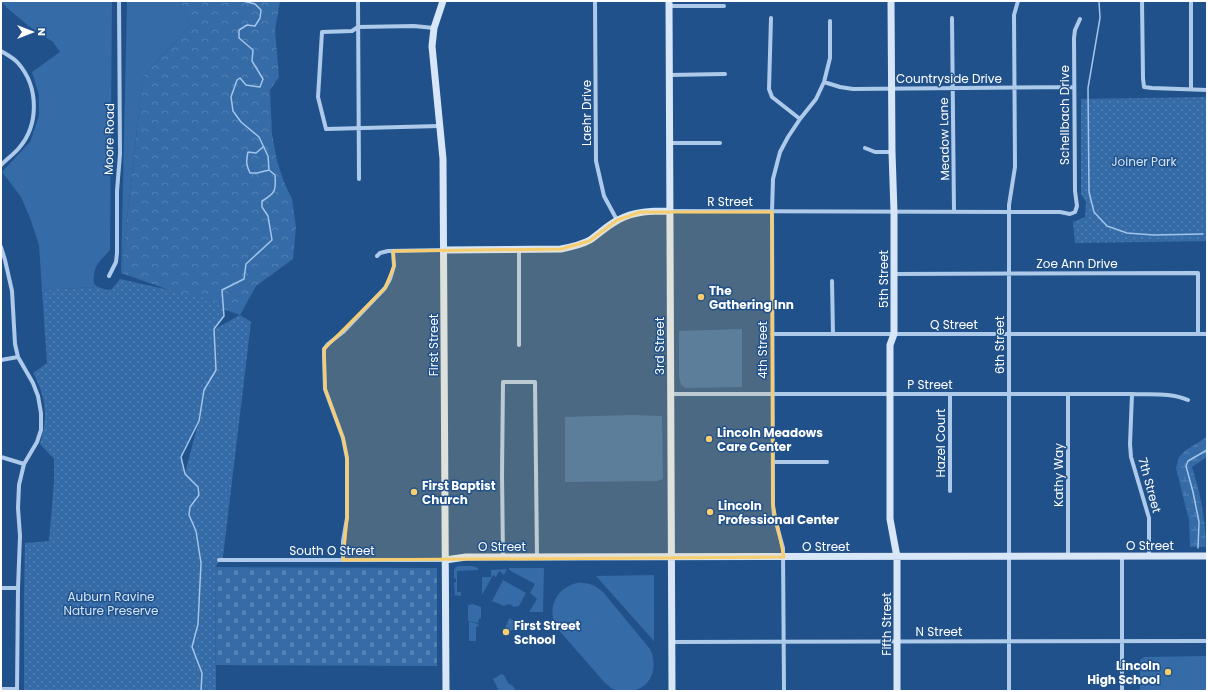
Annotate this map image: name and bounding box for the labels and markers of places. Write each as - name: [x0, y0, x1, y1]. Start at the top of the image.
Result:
- place label: The Gathering Inn: [709, 282, 794, 313]
- marker: The Gathering Inn: [696, 292, 706, 302]
- place label: Lincoln Meadows Care Center: [717, 424, 823, 455]
- marker: Lincoln Meadows Care Center: [704, 434, 714, 444]
- place label: First Baptist Church: [422, 477, 496, 508]
- marker: First Baptist Church: [409, 487, 419, 497]
- place label: Lincoln Professional Center: [718, 497, 839, 528]
- marker: Lincoln Professional Center: [705, 507, 715, 517]
- place label: First Street School: [514, 617, 581, 648]
- marker: First Street School: [501, 627, 511, 637]
- place label: Lincoln High School: [1087, 657, 1160, 688]
- marker: Lincoln High School: [1163, 667, 1173, 677]

